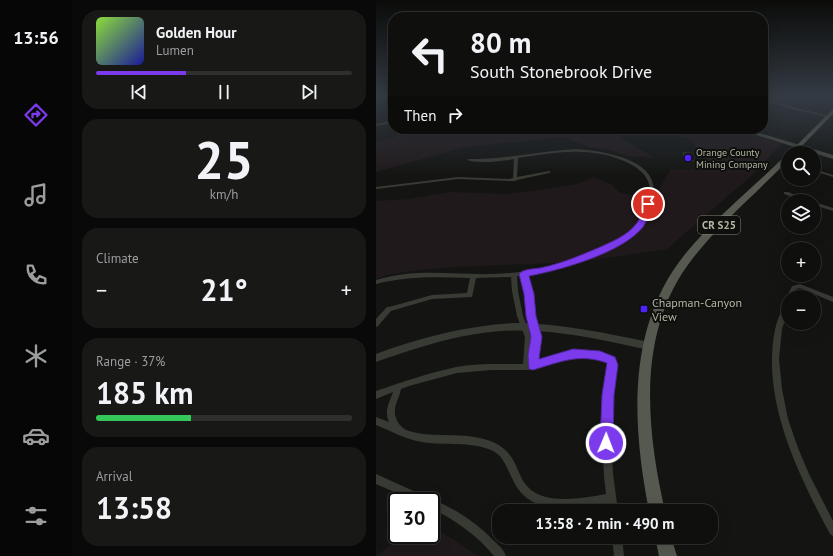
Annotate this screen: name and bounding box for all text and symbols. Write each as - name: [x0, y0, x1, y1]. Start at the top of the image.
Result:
- text: Golden Hour: [156, 23, 236, 42]
- text: 80 m: [470, 24, 531, 61]
- text: 13:56: [13, 26, 59, 49]
- icon: left: [404, 28, 456, 80]
- text: Lumen: [156, 42, 194, 59]
- text: South Stonebrook Drive: [470, 60, 652, 83]
- icon: previous: [128, 81, 150, 103]
- icon: pause: [213, 81, 235, 103]
- icon: next: [298, 81, 320, 103]
- icon: directions: [22, 101, 50, 129]
- icon: right: [444, 104, 466, 126]
- text: Then: [404, 106, 436, 125]
- text: 25: [195, 126, 253, 193]
- place label: Orange County Mining Company: [696, 146, 768, 171]
- map controls: [781, 146, 821, 330]
- button: search: [781, 146, 821, 186]
- marker: Orange County Mining Company: [683, 153, 693, 163]
- icon: music: [22, 181, 50, 209]
- text: km/h: [210, 186, 238, 203]
- pin: [631, 187, 665, 221]
- icon: arrive: [637, 193, 659, 215]
- button: layers: [781, 194, 821, 234]
- road number: CR S25: [698, 216, 740, 234]
- button: +: [781, 242, 821, 282]
- text: Climate: [96, 250, 139, 267]
- icon: phone: [22, 261, 50, 289]
- text: 21°: [200, 270, 248, 309]
- text: −: [96, 276, 107, 304]
- text: +: [341, 276, 352, 304]
- button: −: [781, 290, 821, 330]
- place label: Chapman-Canyon View: [651, 295, 742, 324]
- marker: Chapman-Canyon View: [639, 304, 649, 314]
- icon: climate: [22, 342, 50, 370]
- text: Range · 37%: [96, 353, 165, 370]
- text: 185 km: [96, 373, 194, 412]
- icon: car: [22, 422, 50, 450]
- position arrow: [585, 422, 627, 464]
- text: Arrival: [96, 468, 132, 485]
- text: 13:58: [96, 488, 172, 527]
- speed limit sign: 30: [388, 492, 440, 544]
- icon: filters: [22, 502, 50, 530]
- text: 13:58 · 2 min · 490 m: [536, 514, 674, 533]

